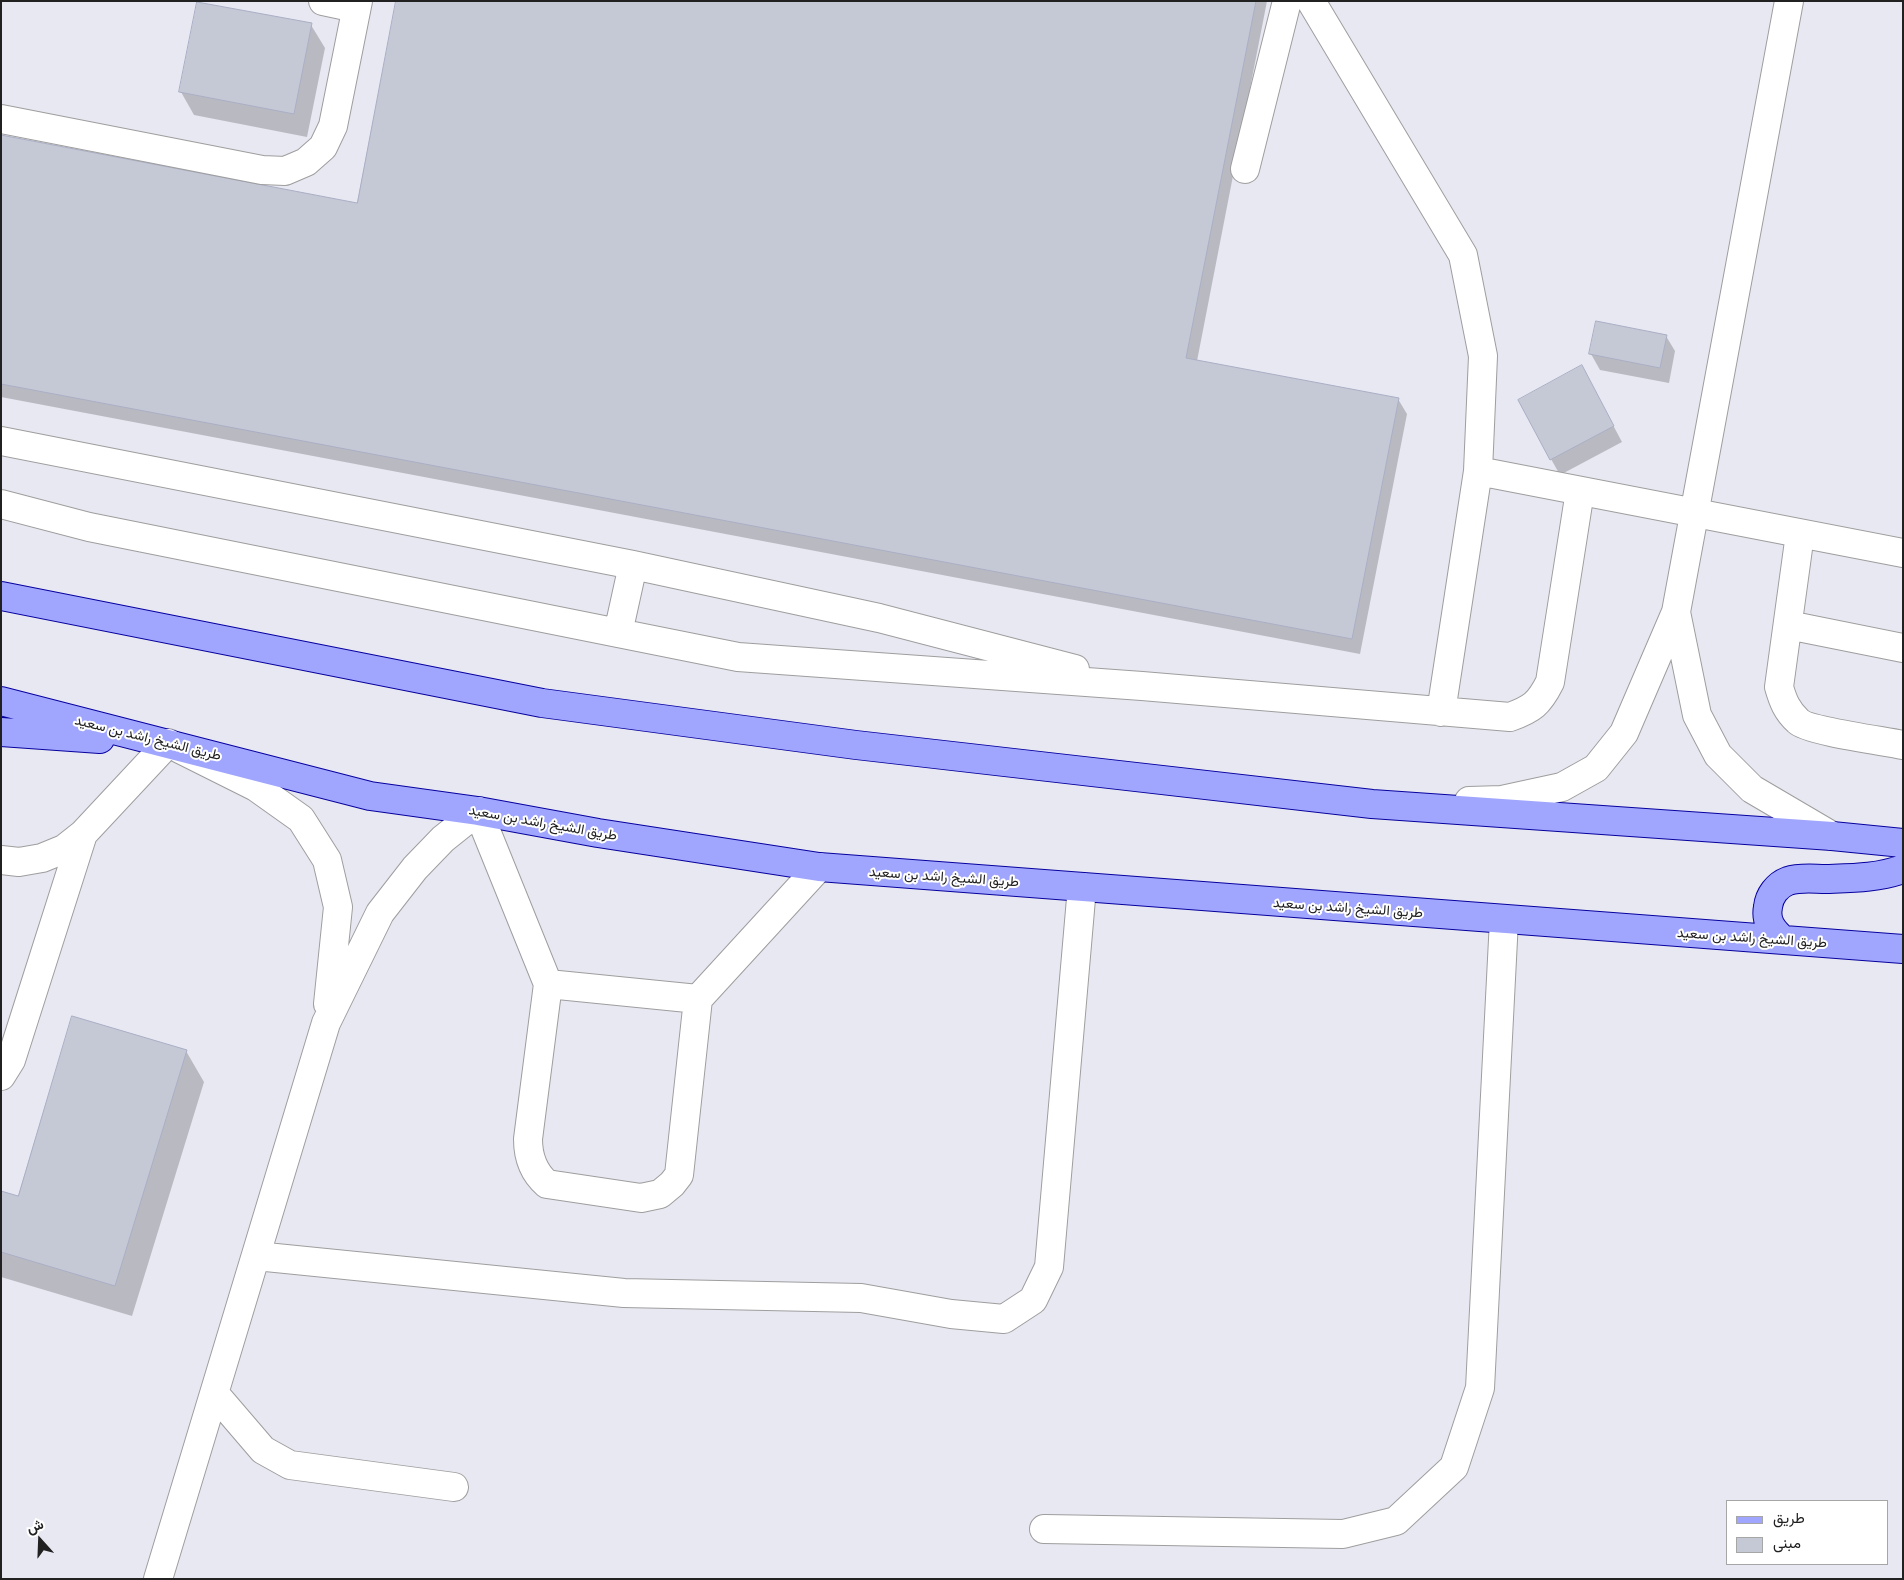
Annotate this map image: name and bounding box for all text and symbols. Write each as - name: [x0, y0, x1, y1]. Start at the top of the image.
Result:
- street label: طريق الشيخ راشد بن سعيد: [73, 712, 223, 764]
- street label: طريق الشيخ راشد بن سعيد: [468, 802, 618, 844]
- street label: طريق الشيخ راشد بن سعيد: [868, 863, 1020, 891]
- street label: طريق الشيخ راشد بن سعيد: [1272, 894, 1424, 922]
- street label: طريق الشيخ راشد بن سعيد: [1676, 924, 1828, 952]
- legend: [1726, 1500, 1889, 1565]
- text: طريق: [1773, 1508, 1805, 1527]
- north arrow: [15, 1515, 65, 1565]
- text: ش: [24, 1515, 46, 1537]
- text: مبنى: [1773, 1533, 1801, 1552]

